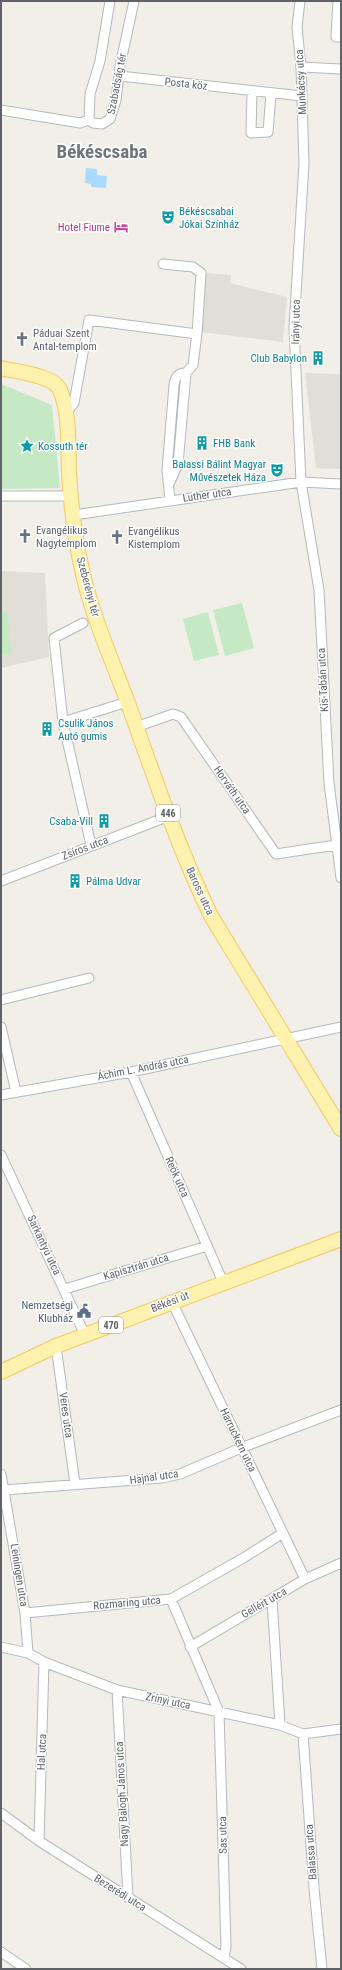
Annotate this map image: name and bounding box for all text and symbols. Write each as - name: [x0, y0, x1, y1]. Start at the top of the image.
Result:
- street label: Munkácsy utca: [293, 49, 309, 115]
- street label: Szabadság tér: [105, 52, 129, 116]
- street label: Posta köz: [164, 75, 208, 93]
- district label: Békéscsaba: [56, 140, 148, 163]
- place label: Békéscsabai Jókai Színház: [179, 205, 239, 231]
- theatre icon: Békéscsabai Jókai Színház: [160, 209, 176, 225]
- hotel icon: Hotel Fiume: [113, 219, 129, 235]
- place label: Hotel Fiume: [58, 221, 110, 234]
- street label: Irányi utca: [289, 299, 303, 345]
- place label: Páduai Szent Antal-templom: [33, 327, 97, 353]
- church icon: Páduai Szent Antal-templom: [14, 331, 30, 347]
- building icon: Club Babylon: [310, 350, 326, 366]
- place label: Club Babylon: [250, 352, 307, 365]
- building icon: FHB Bank: [194, 435, 210, 451]
- place label: FHB Bank: [213, 437, 255, 450]
- place icon: Kossuth tér: [19, 438, 35, 454]
- place label: Kossuth tér: [38, 440, 88, 453]
- place label: Balassi Bálint Magyar Művészetek Háza: [172, 458, 267, 484]
- theatre icon: Balassi Bálint Magyar Művészetek Háza: [269, 462, 285, 478]
- street label: Luther utca: [182, 485, 232, 505]
- place label: Evangélikus Nagytemplom: [36, 524, 97, 550]
- place label: Evangélikus Kistemplom: [128, 525, 180, 551]
- church icon: Evangélikus Nagytemplom: [17, 528, 33, 544]
- church icon: Evangélikus Kistemplom: [109, 529, 125, 545]
- street label: Szeberényi tér: [74, 556, 102, 619]
- street label: Kis-Tabán utca: [315, 648, 331, 712]
- place label: Csulik János Autó gumis: [58, 717, 114, 743]
- building icon: Csulik János Autó gumis: [39, 721, 55, 737]
- street label: Horváth utca: [211, 763, 253, 817]
- road number: 446: [156, 805, 180, 821]
- building icon: Csaba-Vill: [96, 813, 112, 829]
- place label: Csaba-Vill: [49, 815, 93, 828]
- street label: Zsíros utca: [60, 833, 110, 863]
- street label: Baross utca: [183, 865, 217, 917]
- building icon: Pálma Udvar: [67, 873, 83, 889]
- place label: Pálma Udvar: [86, 875, 141, 888]
- street label: Áchim L. András utca: [96, 1053, 190, 1083]
- street label: Reök utca: [162, 1155, 192, 1199]
- street label: Sarkantyú utca: [24, 1213, 64, 1277]
- street label: Kapisztrán utca: [102, 1251, 170, 1283]
- street label: Békési út: [149, 1289, 191, 1315]
- place label: Nemzetségi Klubház: [21, 1299, 73, 1325]
- public building icon: Nemzetségi Klubház: [76, 1303, 92, 1319]
- road number: 470: [99, 1317, 123, 1333]
- street label: Veres utca: [56, 1391, 76, 1439]
- street label: Harruckern utca: [217, 1406, 259, 1474]
- street label: Hajnal utca: [129, 1467, 179, 1487]
- street label: Leiningen utca: [8, 1543, 30, 1607]
- street label: Gellért utca: [239, 1585, 289, 1621]
- street label: Rozmaring utca: [93, 1594, 161, 1612]
- street label: Zrínyi utca: [144, 1690, 192, 1712]
- street label: Hal utca: [35, 1734, 49, 1770]
- street label: Nagy Balogh János utca: [113, 1741, 131, 1847]
- street label: Sas utca: [216, 1816, 230, 1854]
- street label: Balassa utca: [303, 1824, 319, 1880]
- street label: Bezerédi utca: [92, 1872, 148, 1914]

